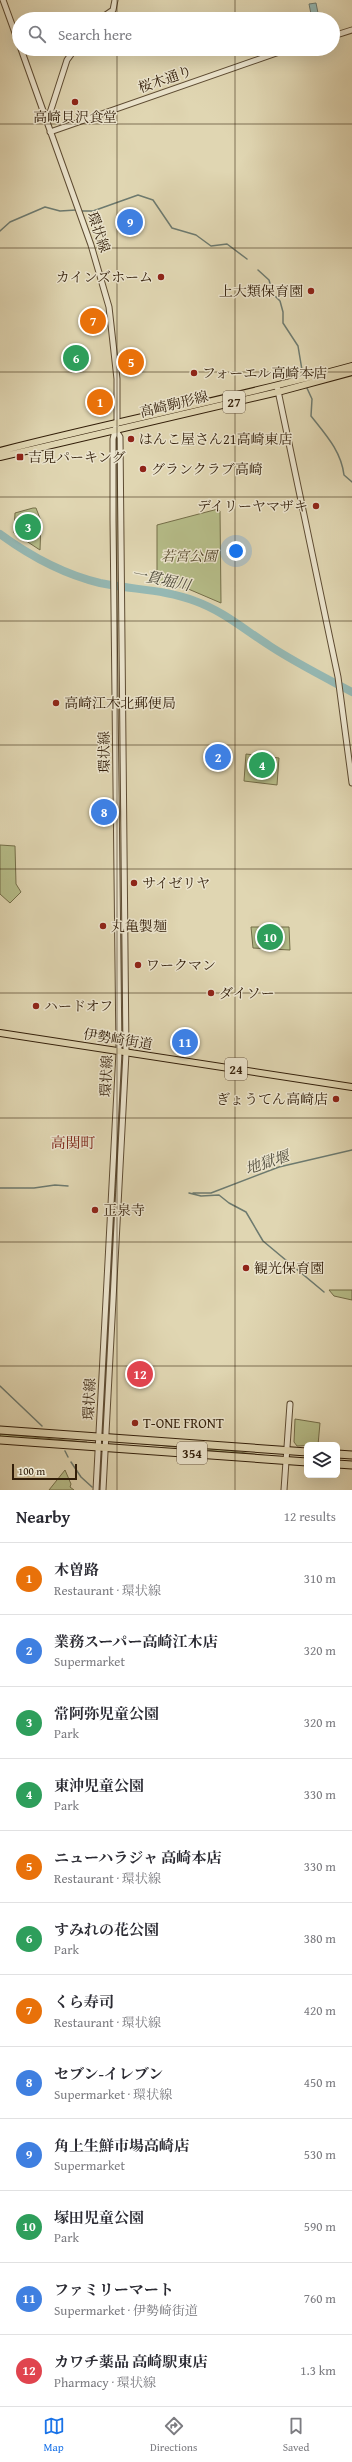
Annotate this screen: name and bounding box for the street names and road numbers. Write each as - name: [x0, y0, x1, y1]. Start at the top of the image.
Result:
- street label: 桜木通り: [135, 60, 195, 98]
- street label: 環状線: [83, 209, 115, 255]
- street label: 高崎駒形線: [138, 386, 210, 422]
- road number: 27: [223, 391, 245, 413]
- street label: 環状線: [94, 731, 114, 773]
- street label: 伊勢崎街道: [82, 1024, 154, 1054]
- street label: 環状線: [95, 1055, 117, 1097]
- road number: 24: [225, 1058, 247, 1080]
- street label: 環状線: [78, 1378, 100, 1420]
- road number: 354: [177, 1442, 207, 1464]

